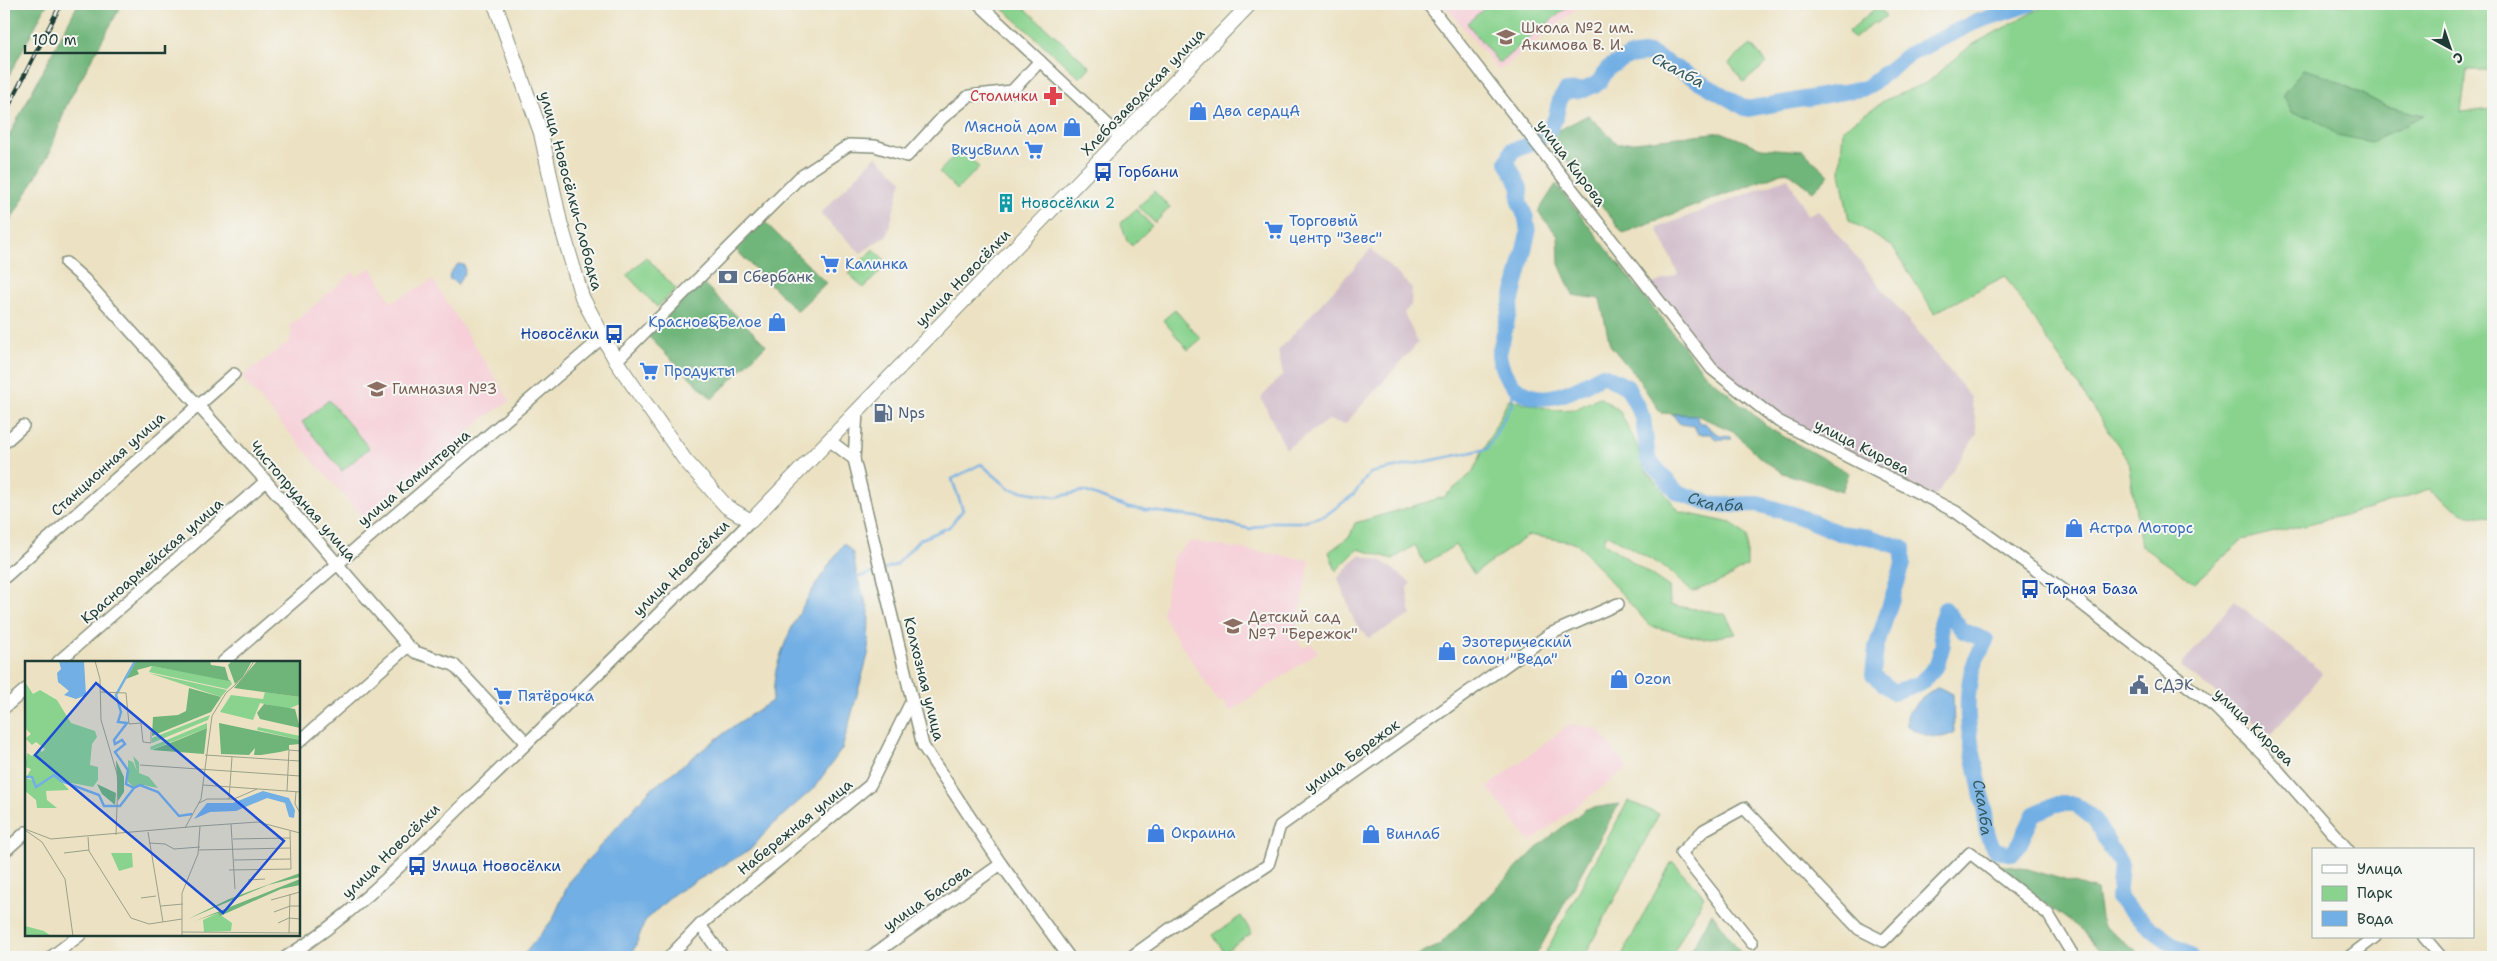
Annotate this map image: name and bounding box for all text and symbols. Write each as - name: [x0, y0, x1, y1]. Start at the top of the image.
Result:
- place label: Школа №2 им. Акимова В. И.: [1521, 18, 1634, 55]
- scale bar: [25, 22, 165, 54]
- north arrow: [2424, 22, 2474, 72]
- street label: Хлебозаводская улица: [1077, 23, 1210, 160]
- school or university icon: Школа №2 им. Акимова В. И.: [1495, 26, 1517, 48]
- text: 100 m: [32, 30, 77, 50]
- water label: Скалба: [1648, 47, 1708, 93]
- text: С: [2449, 48, 2467, 68]
- pharmacy icon: Столички: [1042, 85, 1064, 107]
- place label: Столички: [970, 86, 1038, 106]
- street label: улица Новосёлки-Слободка: [535, 89, 607, 293]
- shop icon: Два сердцА: [1187, 100, 1209, 122]
- place label: Два сердцА: [1213, 101, 1300, 121]
- street label: улица Кирова: [1532, 115, 1611, 211]
- shop icon: Мясной дом: [1061, 116, 1083, 138]
- place label: Мясной дом: [964, 117, 1057, 137]
- supermarket icon: ВкусВилл: [1023, 139, 1045, 161]
- place label: ВкусВилл: [951, 140, 1020, 160]
- bus stop icon: Горбани: [1092, 161, 1114, 183]
- place label: Горбани: [1118, 162, 1179, 182]
- building icon: Новосёлки 2: [995, 192, 1017, 214]
- place label: Новосёлки 2: [1021, 193, 1115, 213]
- place label: Торговый центр "Зевс": [1289, 211, 1382, 248]
- supermarket icon: Торговый центр "Зевс": [1263, 219, 1285, 241]
- street label: улица Новосёлки: [911, 225, 1015, 331]
- supermarket icon: Калинка: [819, 253, 841, 275]
- place label: Калинка: [845, 254, 908, 274]
- bank icon: Сбербанк: [717, 266, 739, 288]
- place label: Сбербанк: [743, 267, 813, 287]
- shop icon: Красное&Белое: [766, 311, 788, 333]
- place label: Красное&Белое: [648, 312, 762, 332]
- bus stop icon: Новосёлки: [603, 323, 625, 345]
- place label: Новосёлки: [520, 324, 599, 344]
- supermarket icon: Продукты: [638, 360, 660, 382]
- place label: Продукты: [664, 361, 735, 381]
- school or university icon: Гимназия №3: [366, 378, 388, 400]
- place label: Гимназия №3: [392, 379, 497, 399]
- fuel station icon: Nps: [872, 402, 894, 424]
- place label: Nps: [898, 403, 925, 423]
- street label: Станционная улица: [47, 407, 170, 521]
- street label: улица Кирова: [1811, 414, 1914, 480]
- street label: улица Коминтерна: [354, 425, 475, 531]
- street label: Чистопрудная улица: [245, 436, 361, 566]
- water label: Скалба: [1685, 486, 1744, 516]
- street label: Красноармейская улица: [77, 493, 228, 628]
- street label: улица Новосёлки: [628, 515, 734, 621]
- shop icon: Астра Моторс: [2063, 517, 2085, 539]
- place label: Астра Моторс: [2089, 518, 2193, 538]
- bus stop icon: Тарная База: [2019, 578, 2041, 600]
- place label: Тарная База: [2045, 579, 2138, 599]
- place label: Детский сад №7 "Бережок": [1248, 607, 1358, 644]
- street label: Колхозная улица: [899, 615, 949, 744]
- school or university icon: Детский сад №7 "Бережок": [1222, 615, 1244, 637]
- place label: Эзотерический салон "Веда": [1462, 632, 1572, 669]
- shop icon: Эзотерический салон "Веда": [1436, 640, 1458, 662]
- inset map: [25, 661, 300, 936]
- shop icon: Ozon: [1608, 668, 1630, 690]
- place label: Ozon: [1634, 669, 1671, 689]
- public building icon: СДЭК: [2128, 674, 2150, 696]
- place label: СДЭК: [2154, 675, 2194, 695]
- street label: улица Кирова: [2210, 684, 2299, 771]
- supermarket icon: Пятёрочка: [492, 685, 514, 707]
- place label: Пятёрочка: [518, 686, 595, 706]
- street label: улица Бережок: [1300, 715, 1404, 797]
- street label: Набережная улица: [733, 774, 857, 880]
- water label: Скалба: [1968, 777, 1998, 837]
- street label: улица Новосёлки: [338, 799, 444, 903]
- shop icon: Окраина: [1145, 822, 1167, 844]
- place label: Окраина: [1171, 823, 1236, 843]
- shop icon: Винлаб: [1360, 823, 1382, 845]
- place label: Винлаб: [1386, 824, 1440, 844]
- legend: [2312, 848, 2474, 938]
- bus stop icon: Улица Новосёлки: [406, 855, 428, 877]
- place label: Улица Новосёлки: [432, 856, 561, 876]
- text: Улица: [2357, 859, 2403, 879]
- street label: улица Басова: [879, 860, 975, 936]
- text: Парк: [2357, 883, 2393, 903]
- text: Вода: [2357, 909, 2394, 929]

